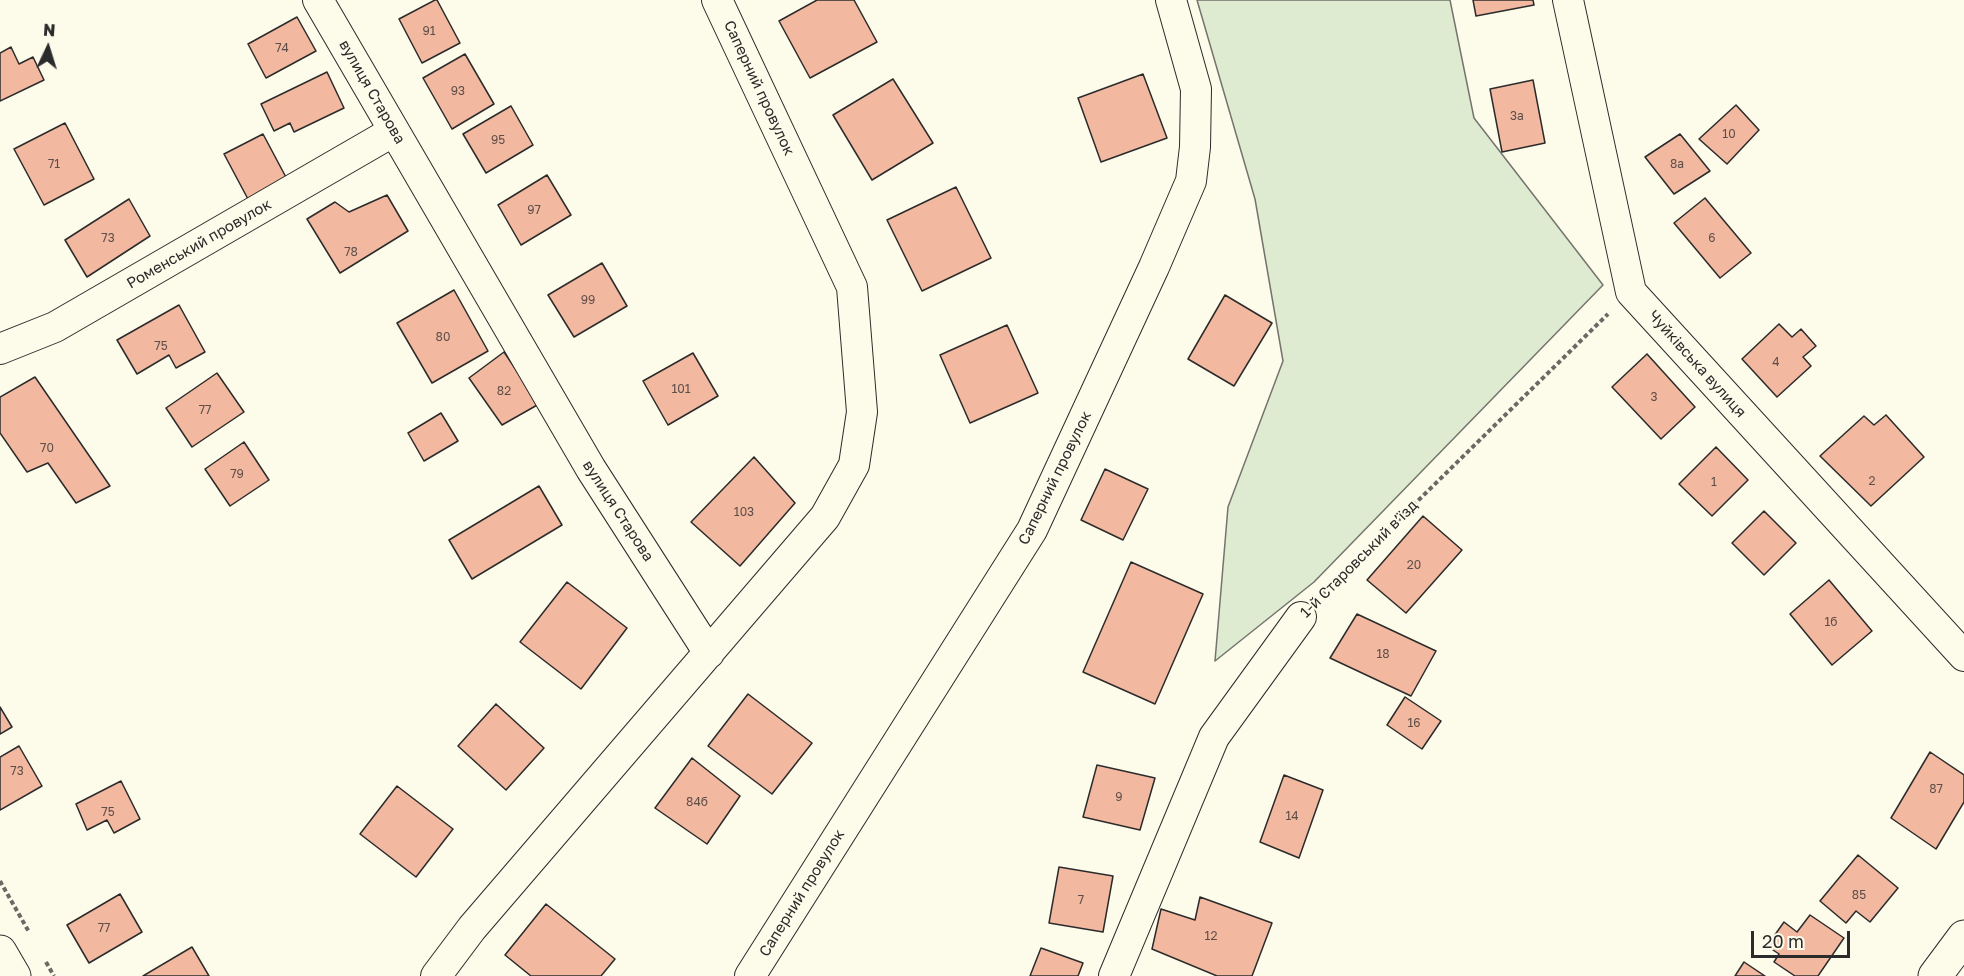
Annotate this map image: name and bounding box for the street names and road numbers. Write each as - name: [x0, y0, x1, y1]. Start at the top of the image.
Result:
- street label: Саперний провулок: [720, 18, 798, 158]
- street label: вулиця Старова: [335, 37, 409, 147]
- street label: Роменський провулок: [124, 195, 274, 293]
- street label: Чуйківська вулиця: [1644, 307, 1750, 421]
- street label: Саперний провулок: [1015, 408, 1095, 548]
- street label: вулиця Старова: [579, 457, 657, 565]
- street label: 1-й Старовський в’їзд: [1296, 496, 1422, 622]
- street label: Саперний провулок: [755, 826, 849, 960]

